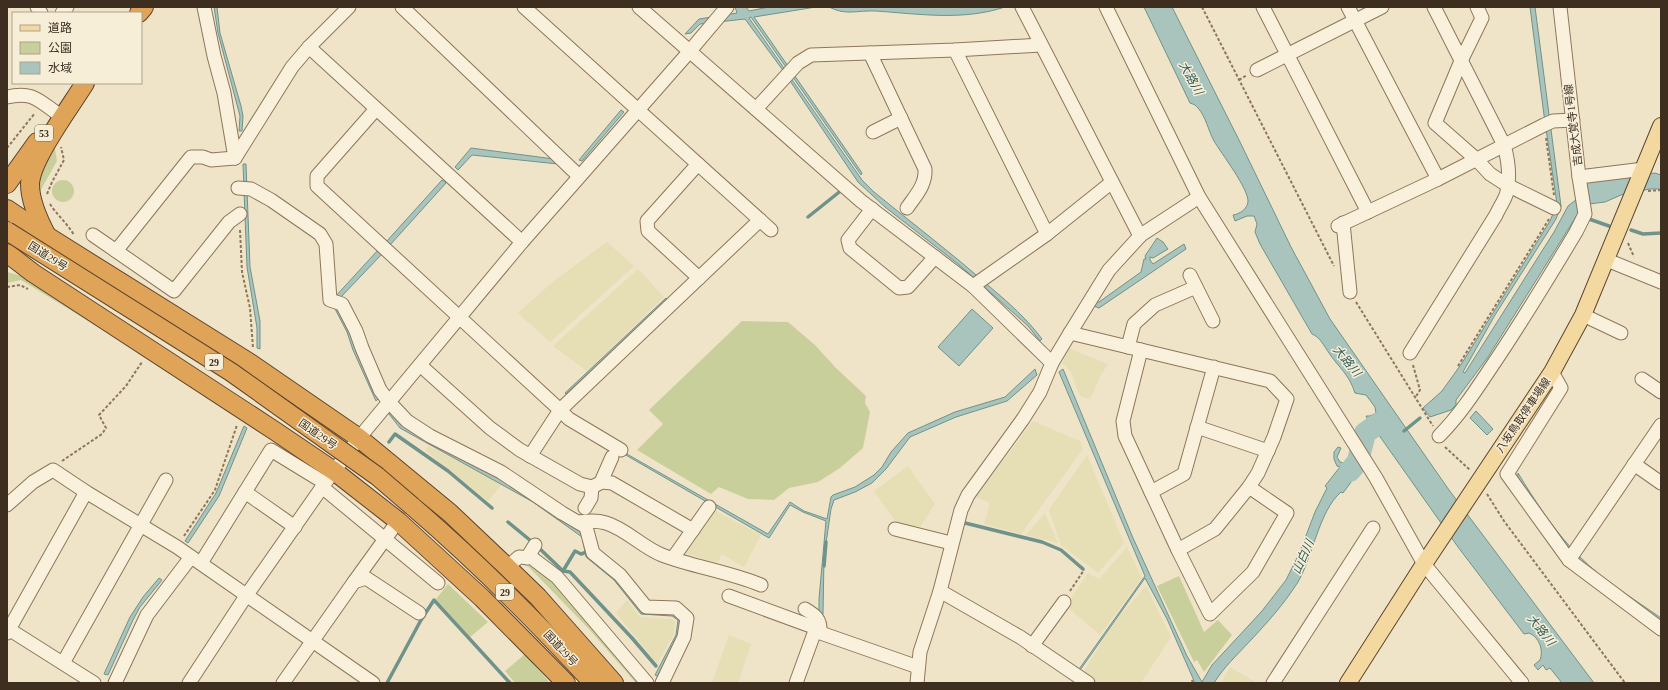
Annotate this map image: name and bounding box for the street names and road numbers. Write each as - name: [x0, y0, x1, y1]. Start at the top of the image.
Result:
- street label: 吉成大覚寺1号線: [1562, 83, 1584, 167]
- road number: 53: [35, 125, 53, 141]
- street label: 国道29号: [26, 239, 70, 273]
- road number: 29: [205, 354, 223, 370]
- street label: 八坂鳥取停車場線: [1493, 375, 1553, 455]
- street label: 国道29号: [297, 416, 339, 452]
- road number: 29: [496, 584, 514, 600]
- street label: 国道29号: [542, 628, 580, 668]

